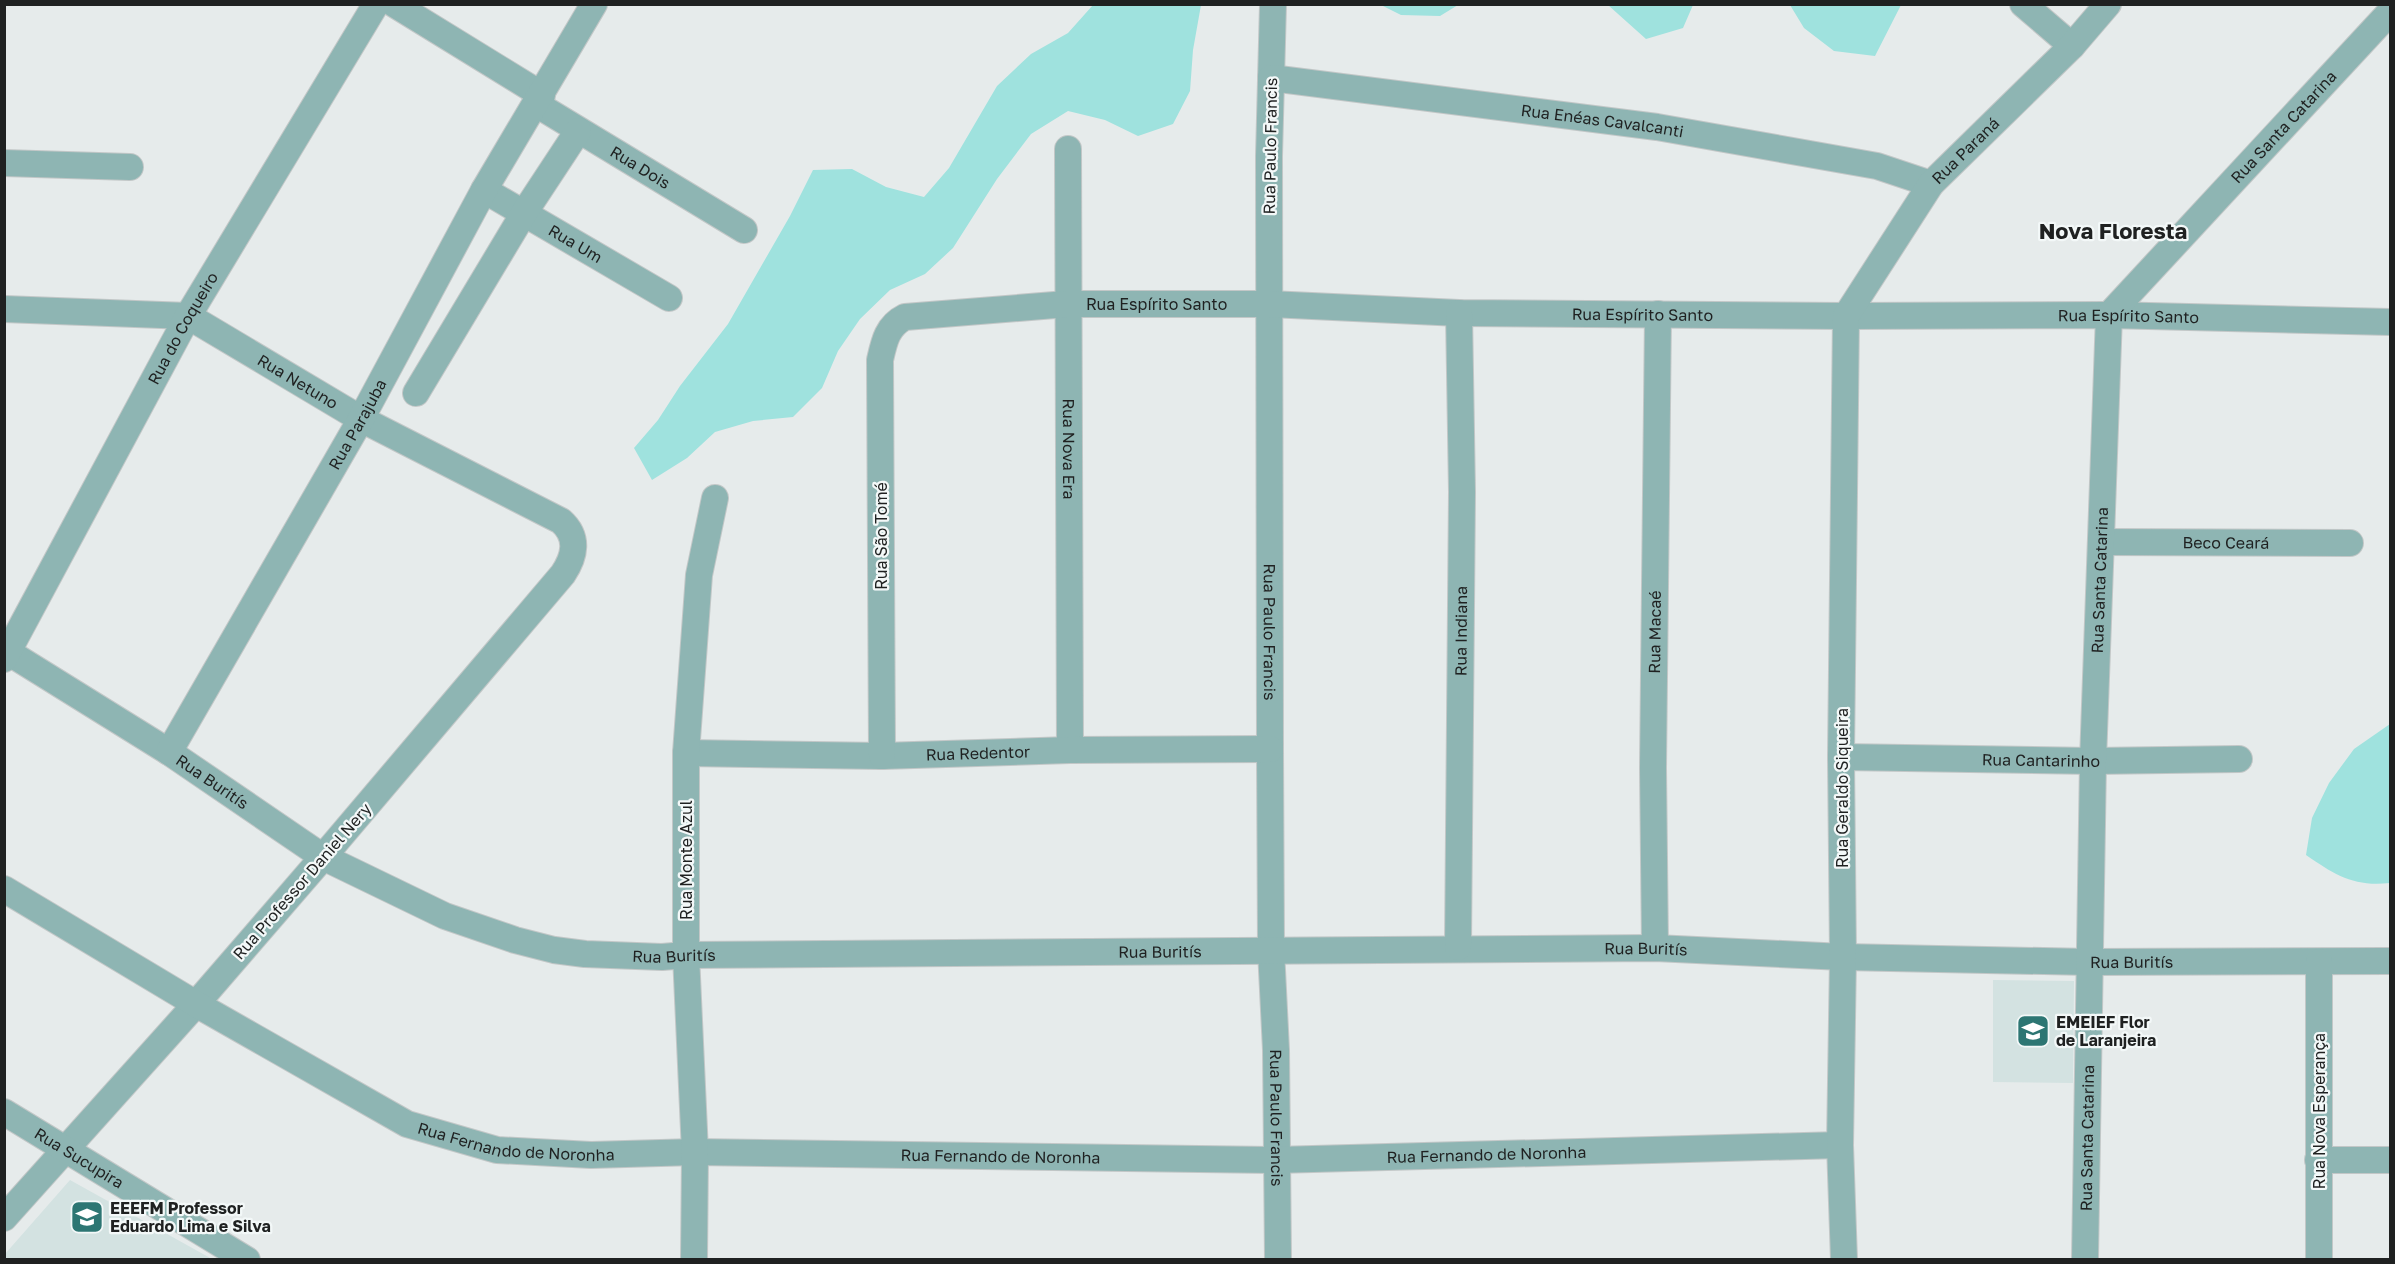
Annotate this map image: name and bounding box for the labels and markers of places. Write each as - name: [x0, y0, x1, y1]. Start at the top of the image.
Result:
- place label: EMEIEF Flor de Laranjeira: [2056, 1012, 2156, 1050]
- school or university icon: EMEIEF Flor de Laranjeira: [2015, 1013, 2051, 1049]
- place label: EEEFM Professor Eduardo Lima e Silva: [110, 1198, 271, 1236]
- school or university icon: EEEFM Professor Eduardo Lima e Silva: [69, 1199, 105, 1235]

